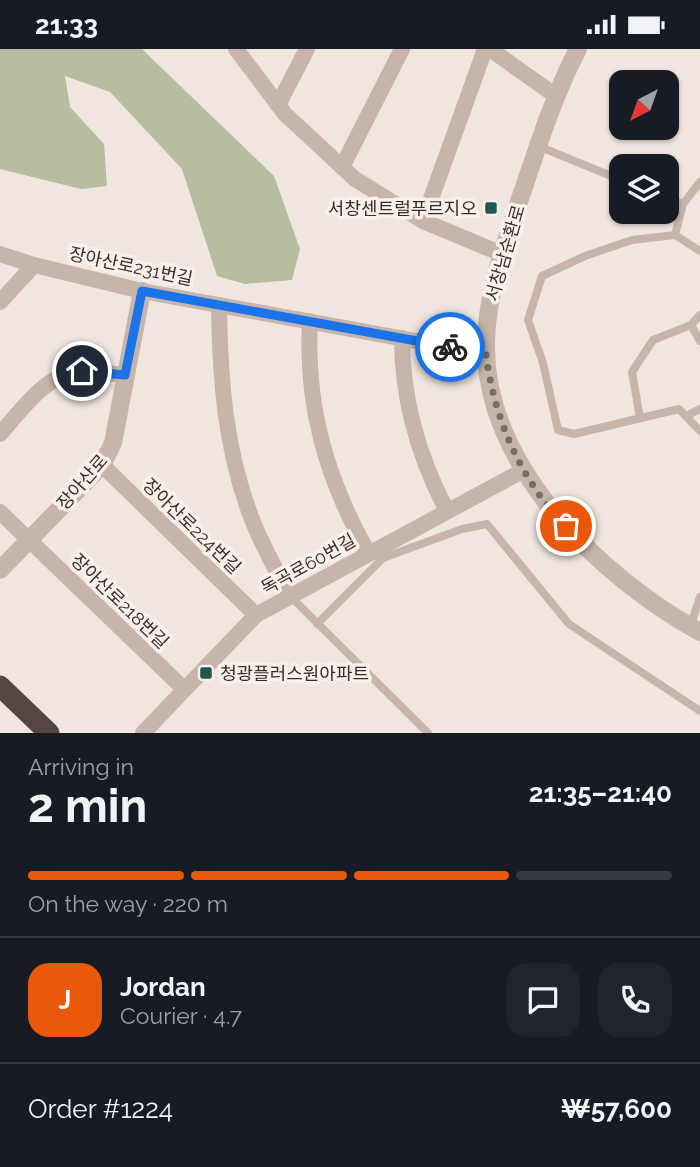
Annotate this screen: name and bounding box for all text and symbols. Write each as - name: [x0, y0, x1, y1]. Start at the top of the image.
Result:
- text: 21:33: [35, 10, 98, 40]
- north arrow: [609, 70, 679, 140]
- map controls: [609, 70, 679, 224]
- button: layers: [609, 154, 679, 224]
- place label: 서창센트럴푸르지오: [328, 198, 477, 219]
- marker: 서창센트럴푸르지오: [483, 200, 499, 216]
- street label: 서창남순환로: [481, 202, 529, 304]
- street label: 장아산로231번길: [67, 243, 195, 289]
- courier: [415, 312, 485, 382]
- icon: bike: [431, 328, 469, 366]
- pin: [52, 341, 112, 401]
- icon: home: [63, 352, 101, 390]
- street label: 장아산로: [52, 450, 112, 514]
- street label: 장아산로224번길: [139, 474, 245, 578]
- pin: [536, 496, 596, 556]
- icon: bag: [547, 507, 585, 545]
- street label: 독곡로60번길: [257, 529, 359, 599]
- street label: 장아산로218번길: [67, 549, 173, 653]
- place label: 청광플러스원아파트: [220, 663, 369, 684]
- marker: 청광플러스원아파트: [198, 665, 214, 681]
- text: Arriving in: [28, 753, 134, 780]
- text: 21:35–21:40: [529, 778, 672, 808]
- text: 2 min: [28, 779, 147, 833]
- text: On the way · 220 m: [28, 890, 228, 917]
- button: chat: [506, 963, 580, 1037]
- button: phone: [598, 963, 672, 1037]
- text: Jordan: [120, 972, 206, 1002]
- text: J: [59, 985, 71, 1015]
- text: Courier · 4.7: [120, 1002, 242, 1029]
- text: Order #1224: [28, 1094, 173, 1124]
- text: ₩57,600: [561, 1094, 672, 1124]

